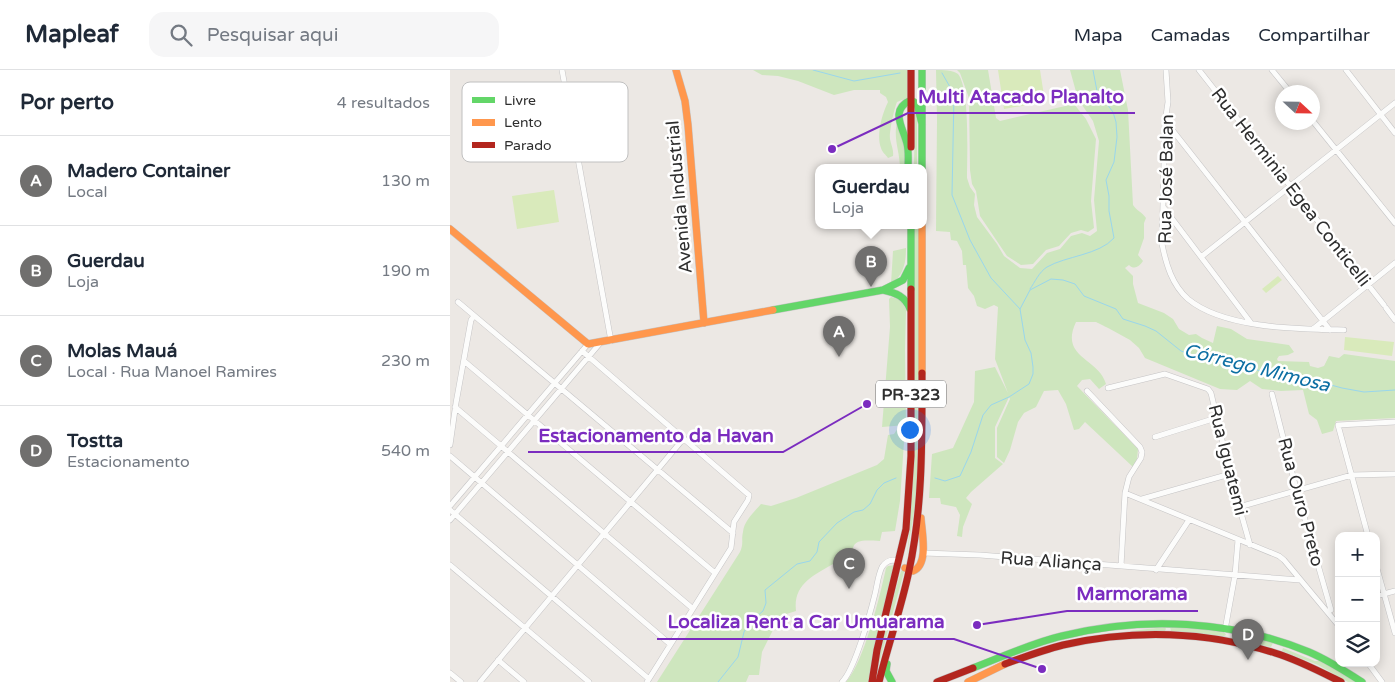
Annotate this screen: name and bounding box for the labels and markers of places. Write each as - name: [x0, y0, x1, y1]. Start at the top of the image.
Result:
- callout: Multi Atacado Planalto: [908, 79, 1135, 113]
- pin: B: [855, 246, 887, 287]
- pin: A: [823, 316, 855, 357]
- callout: Estacionamento da Havan: [528, 418, 783, 452]
- pin: C: [833, 548, 865, 589]
- callout: Marmorama: [1067, 577, 1198, 611]
- callout: Localiza Rent a Car Umuarama: [657, 605, 954, 639]
- pin: D: [1232, 619, 1264, 660]

